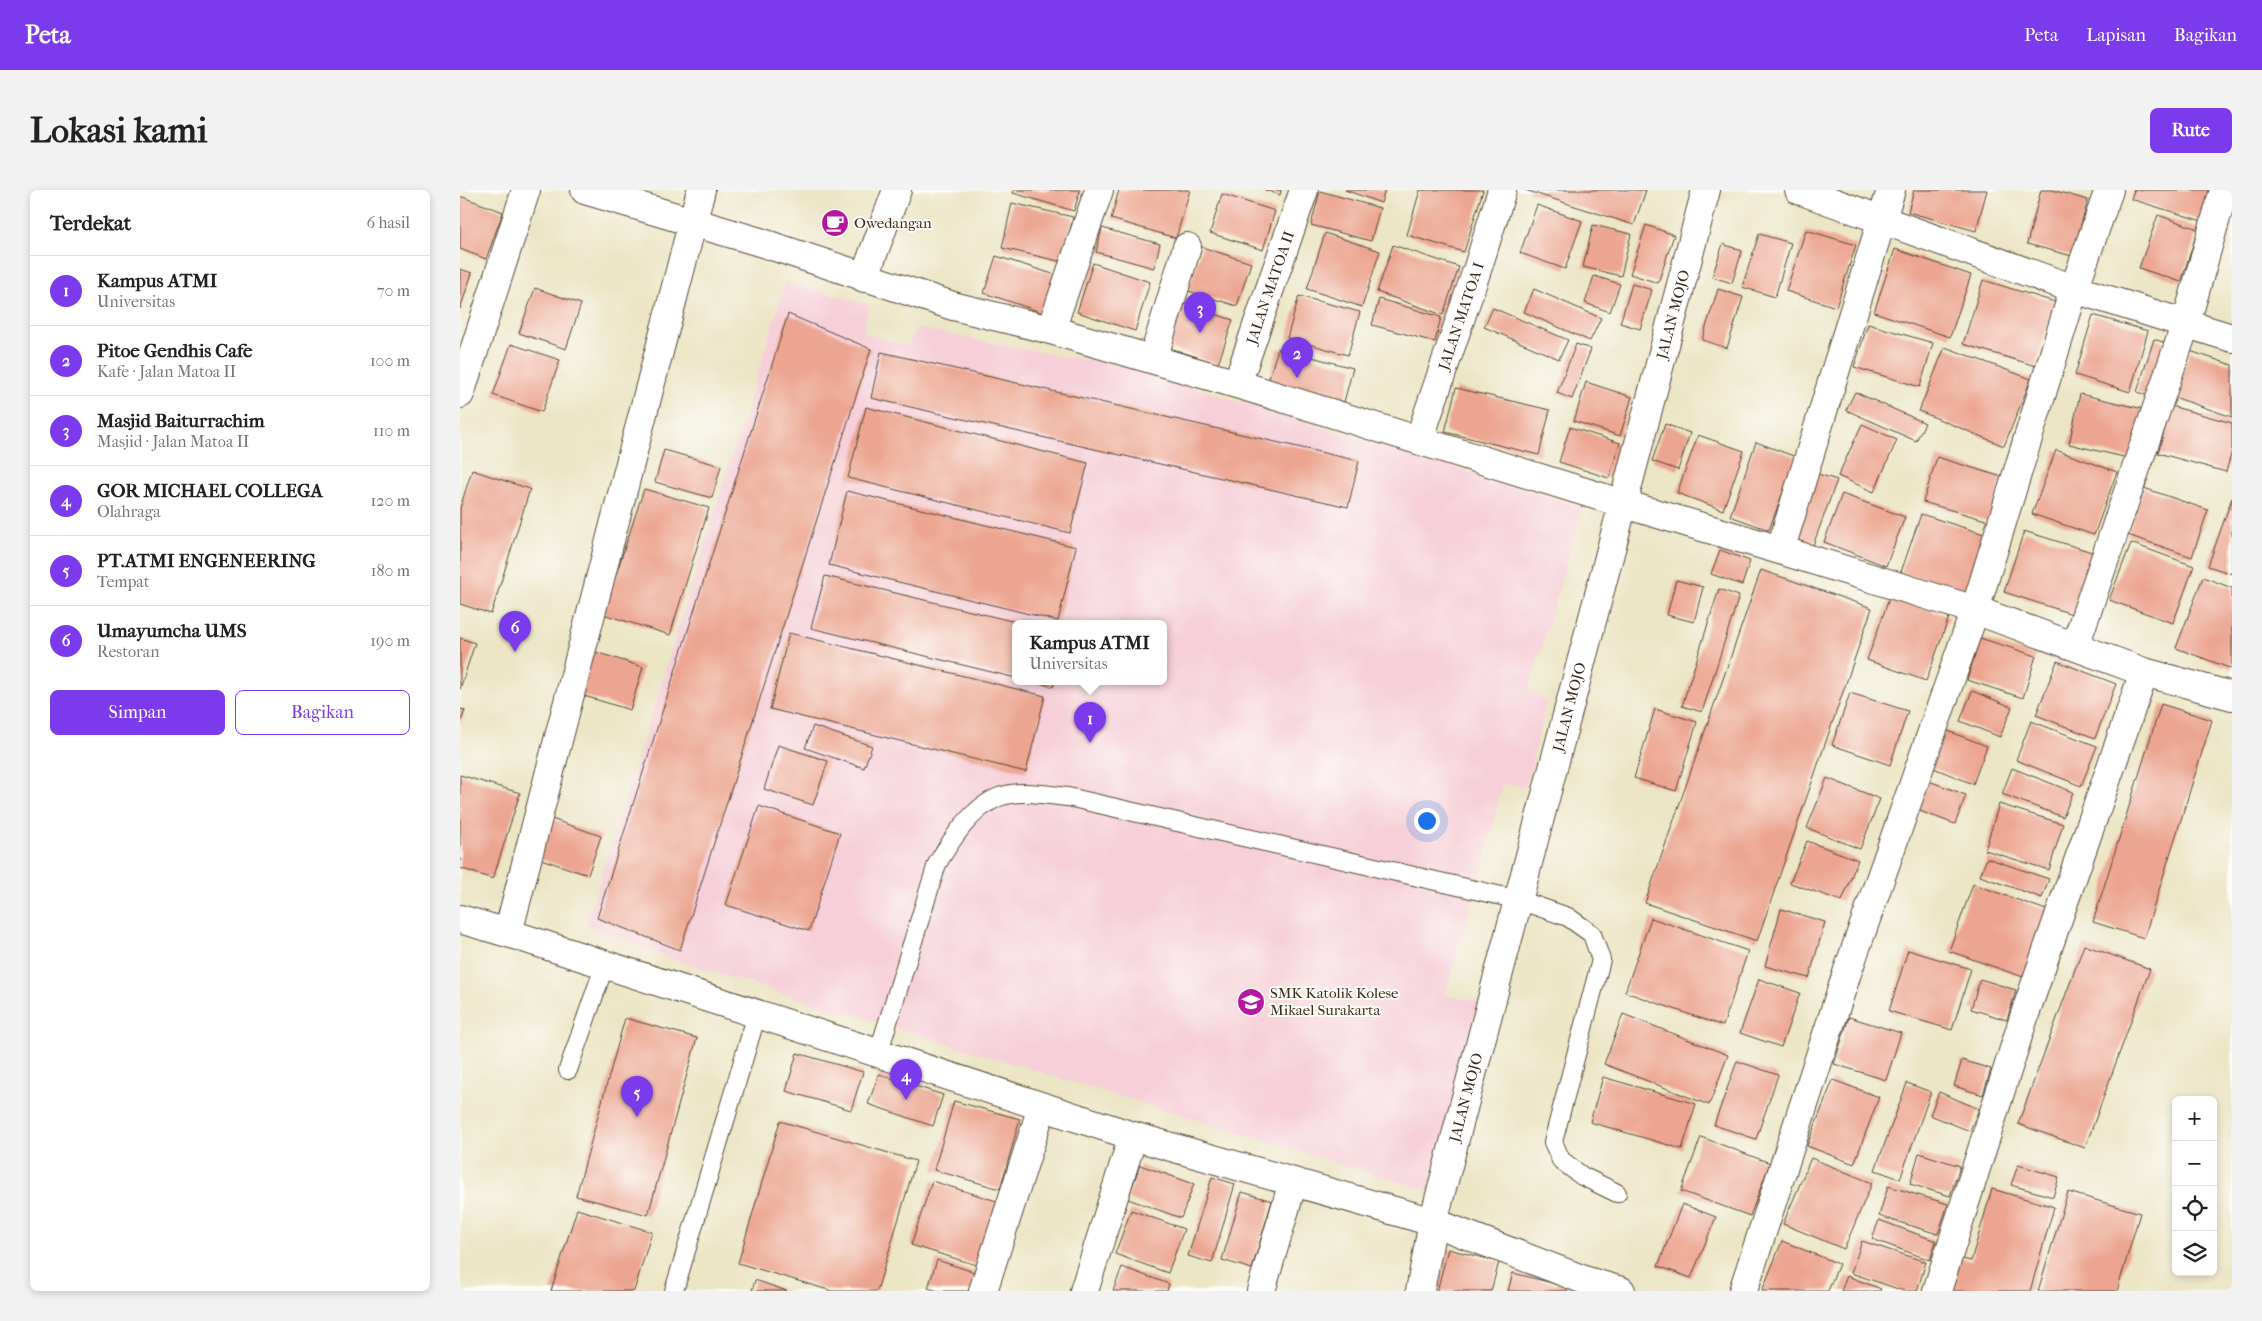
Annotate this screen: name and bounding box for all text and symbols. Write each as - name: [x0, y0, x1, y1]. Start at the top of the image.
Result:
- text: Peta: [25, 21, 70, 49]
- text: Peta: [2024, 25, 2058, 46]
- text: Lapisan: [2086, 25, 2146, 46]
- text: Bagikan: [2174, 25, 2237, 46]
- button: Rute: [2150, 108, 2232, 153]
- text: Lokasi kami: [30, 110, 207, 151]
- cafe icon: Owedangan: [820, 208, 850, 238]
- text: Terdekat: [50, 211, 131, 235]
- text: 6 hasil: [366, 213, 410, 232]
- place label: Owedangan: [854, 214, 932, 232]
- street label: JALAN MATOA II: [1242, 229, 1298, 347]
- street label: JALAN MATOA I: [1434, 260, 1488, 373]
- street label: JALAN MOJO: [1652, 268, 1694, 362]
- text: Kampus ATMI: [97, 270, 217, 292]
- text: 1: [63, 281, 69, 300]
- text: 70 m: [377, 281, 410, 300]
- text: Universitas: [97, 292, 175, 311]
- pin: 3: [1184, 292, 1216, 333]
- pin: 2: [1281, 337, 1313, 378]
- text: Pitoe Gendhis Cafe: [97, 340, 252, 362]
- text: 2: [62, 351, 70, 370]
- text: 100 m: [370, 351, 410, 370]
- text: Kafe · Jalan Matoa II: [97, 362, 236, 381]
- text: Masjid Baiturrachim: [97, 410, 264, 432]
- text: 3: [63, 421, 69, 440]
- text: 110 m: [373, 421, 410, 440]
- text: Masjid · Jalan Matoa II: [97, 432, 249, 451]
- text: GOR MICHAEL COLLEGA: [97, 480, 323, 502]
- text: 4: [61, 491, 71, 510]
- text: 120 m: [371, 491, 410, 510]
- text: Olahraga: [97, 502, 161, 521]
- text: PT.ATMI ENGENEERING: [97, 550, 316, 572]
- text: 5: [63, 561, 69, 580]
- text: 180 m: [371, 561, 410, 580]
- text: Tempat: [97, 572, 149, 591]
- pin: 6: [499, 611, 531, 652]
- text: Umayumcha UMS: [97, 620, 246, 642]
- popup: [1012, 620, 1167, 685]
- text: 6: [62, 631, 70, 650]
- text: 190 m: [370, 631, 410, 650]
- text: Kampus ATMI: [1029, 632, 1150, 654]
- text: Restoran: [97, 642, 159, 661]
- text: Universitas: [1029, 654, 1108, 673]
- street label: JALAN MOJO: [1549, 660, 1590, 754]
- button: Simpan: [50, 690, 225, 735]
- button: Bagikan: [235, 690, 410, 735]
- pin: 1: [1074, 702, 1106, 743]
- your location: [1414, 808, 1440, 834]
- place label: SMK Katolik Kolese Mikael Surakarta: [1270, 984, 1399, 1019]
- school or university icon: SMK Katolik Kolese Mikael Surakarta: [1236, 987, 1266, 1017]
- street label: JALAN MOJO: [1445, 1051, 1486, 1145]
- pin: 4: [890, 1059, 922, 1100]
- pin: 5: [621, 1076, 653, 1117]
- map controls: [2172, 1096, 2217, 1276]
- button: +: [2172, 1096, 2217, 1141]
- button: −: [2172, 1141, 2217, 1186]
- button: locate: [2172, 1186, 2217, 1231]
- button: layers: [2172, 1231, 2217, 1276]

